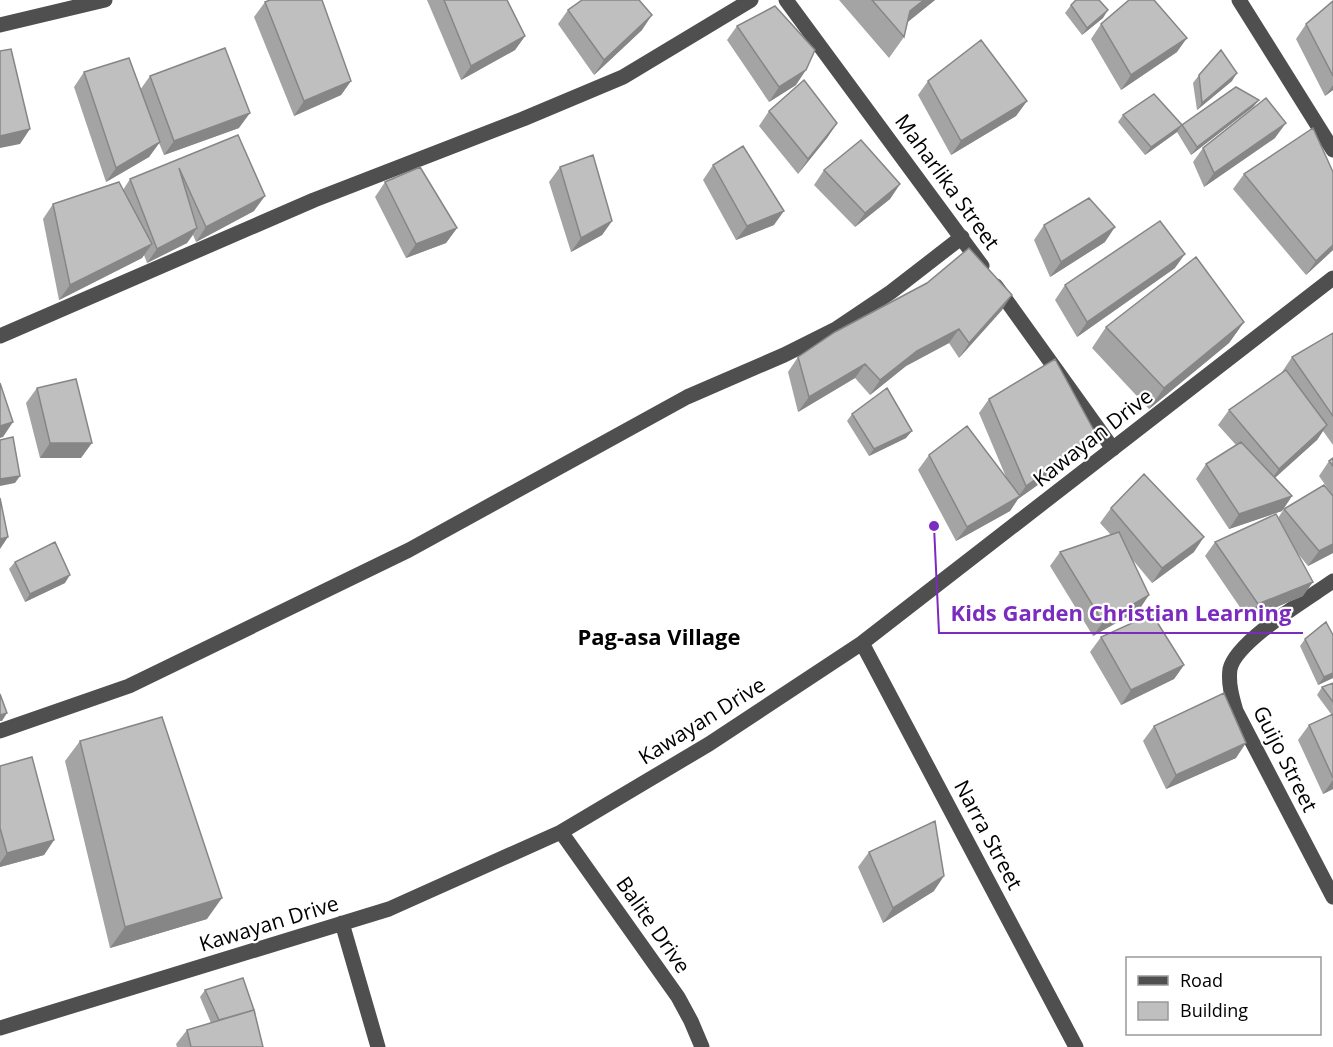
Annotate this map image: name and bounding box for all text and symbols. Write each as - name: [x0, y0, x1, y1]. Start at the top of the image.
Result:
- street label: Maharlika Street: [889, 108, 1006, 255]
- street label: Kawayan Drive: [1027, 382, 1158, 493]
- callout: Kids Garden Christian Learning: [939, 593, 1303, 633]
- text: Kids Garden Christian Learning: [951, 597, 1292, 627]
- district label: Pag-asa Village: [578, 621, 741, 651]
- street label: Kawayan Drive: [633, 670, 770, 770]
- street label: Guijo Street: [1247, 701, 1325, 816]
- street label: Narra Street: [948, 775, 1030, 894]
- street label: Balite Drive: [610, 871, 697, 978]
- street label: Kawayan Drive: [196, 889, 342, 958]
- legend: [1126, 957, 1321, 1035]
- text: Road: [1180, 968, 1223, 992]
- text: Building: [1180, 998, 1248, 1022]

